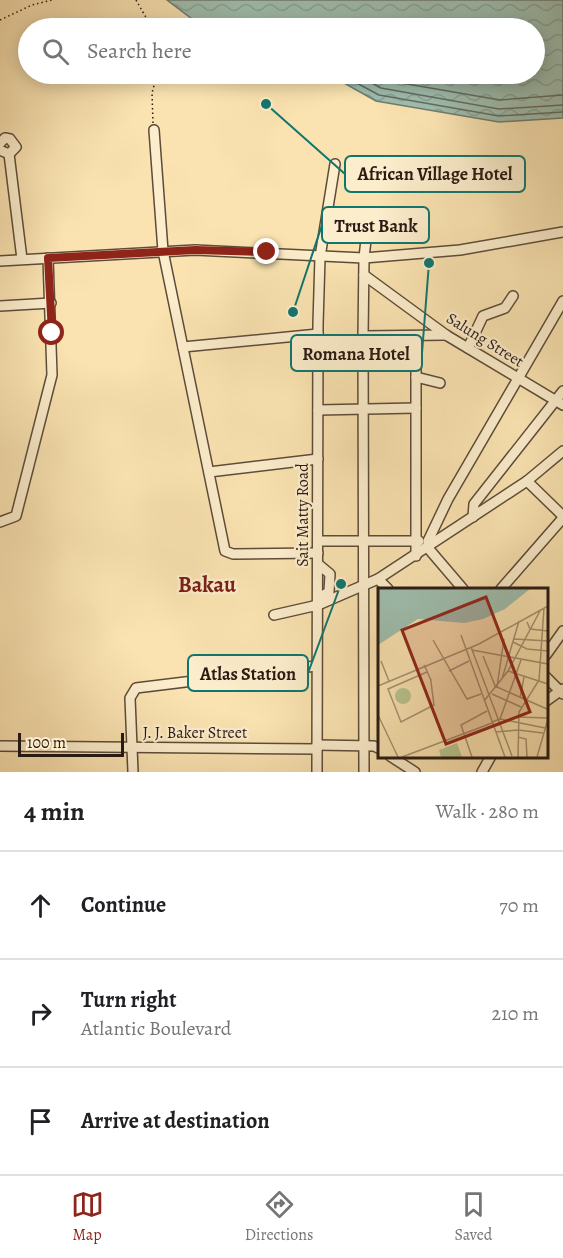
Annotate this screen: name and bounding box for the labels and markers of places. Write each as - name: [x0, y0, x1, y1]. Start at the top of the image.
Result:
- callout: African Village Hotel: [345, 156, 525, 192]
- callout: Trust Bank: [322, 207, 429, 243]
- callout: Romana Hotel: [291, 335, 422, 371]
- callout: Atlas Station: [188, 655, 308, 691]

